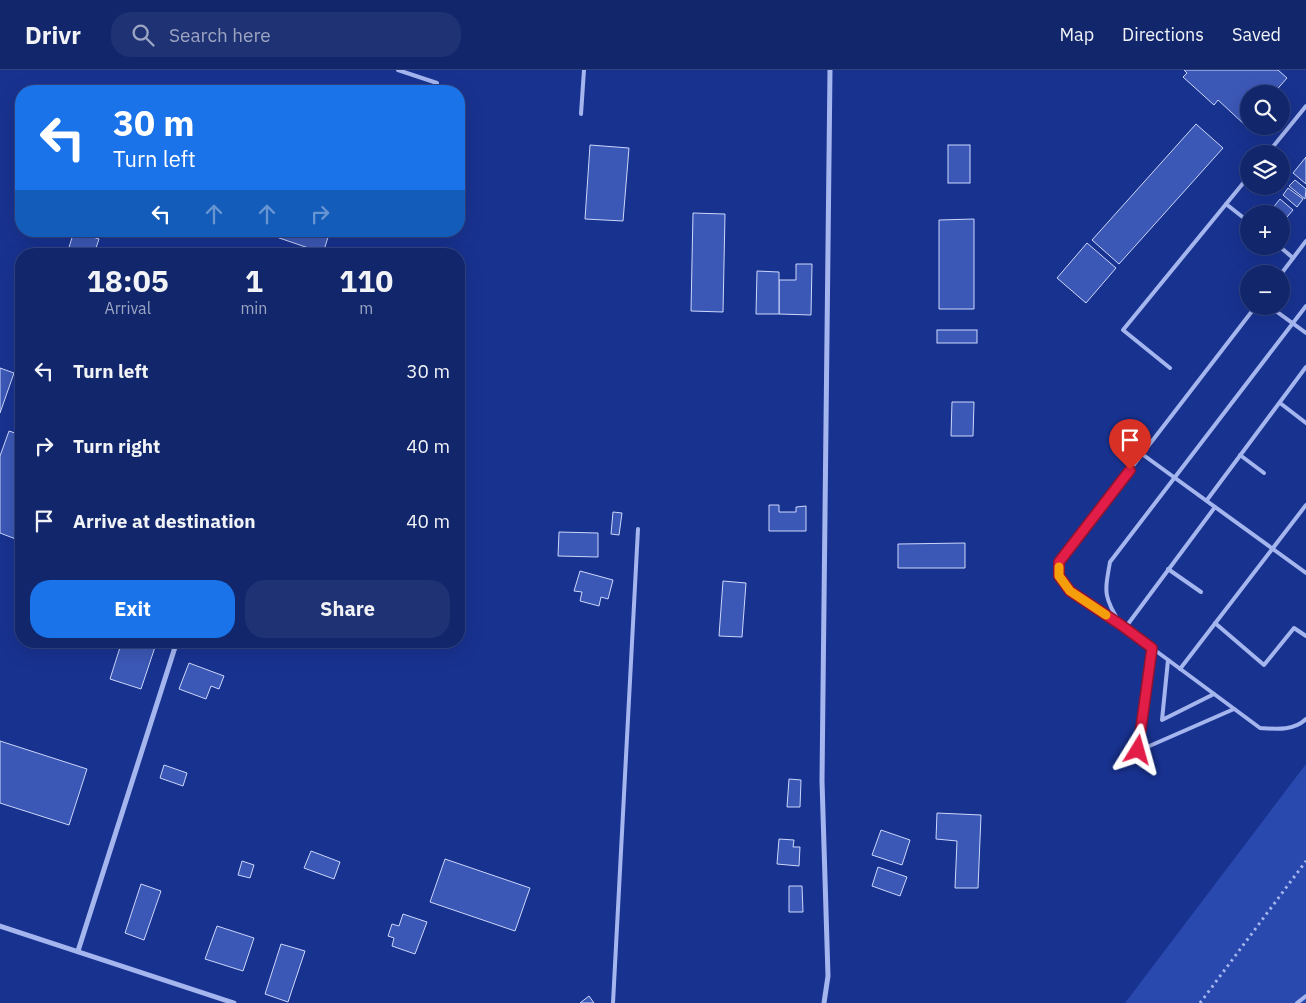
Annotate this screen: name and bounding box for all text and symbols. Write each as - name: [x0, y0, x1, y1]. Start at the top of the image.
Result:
- search box: [111, 12, 461, 57]
- text: Drivr: [25, 19, 81, 51]
- icon: search: [129, 21, 157, 49]
- text: Search here: [169, 23, 271, 47]
- text: Map: [1059, 23, 1094, 46]
- text: Directions: [1122, 23, 1204, 46]
- text: Saved: [1232, 23, 1281, 46]
- map controls: [1240, 85, 1290, 315]
- button: search: [1240, 85, 1290, 135]
- text: 30 m: [113, 100, 195, 146]
- icon: left: [30, 105, 95, 170]
- text: Turn left: [113, 144, 196, 173]
- button: layers: [1240, 145, 1290, 195]
- icon: left: [147, 200, 175, 228]
- icon: ahead: [200, 200, 228, 228]
- icon: ahead: [253, 200, 281, 228]
- icon: right: [306, 200, 334, 228]
- button: +: [1240, 205, 1290, 255]
- text: 18:05: [87, 261, 169, 300]
- text: 1: [245, 261, 263, 300]
- text: 110: [339, 261, 393, 300]
- button: −: [1240, 265, 1290, 315]
- text: Arrival: [104, 298, 151, 318]
- text: min: [240, 298, 267, 318]
- text: m: [359, 298, 373, 318]
- icon: left: [30, 357, 58, 385]
- text: Turn left: [73, 359, 149, 383]
- text: 30 m: [406, 359, 450, 383]
- pin: [1109, 419, 1151, 470]
- icon: arrive: [1116, 426, 1144, 454]
- icon: right: [30, 432, 58, 460]
- text: Turn right: [73, 434, 160, 458]
- text: 40 m: [406, 434, 450, 458]
- icon: arrive: [30, 507, 58, 535]
- text: Arrive at destination: [73, 509, 256, 533]
- text: 40 m: [406, 509, 450, 533]
- button: Exit: [30, 580, 235, 638]
- button: Share: [245, 580, 450, 638]
- position arrow: [1111, 723, 1163, 775]

